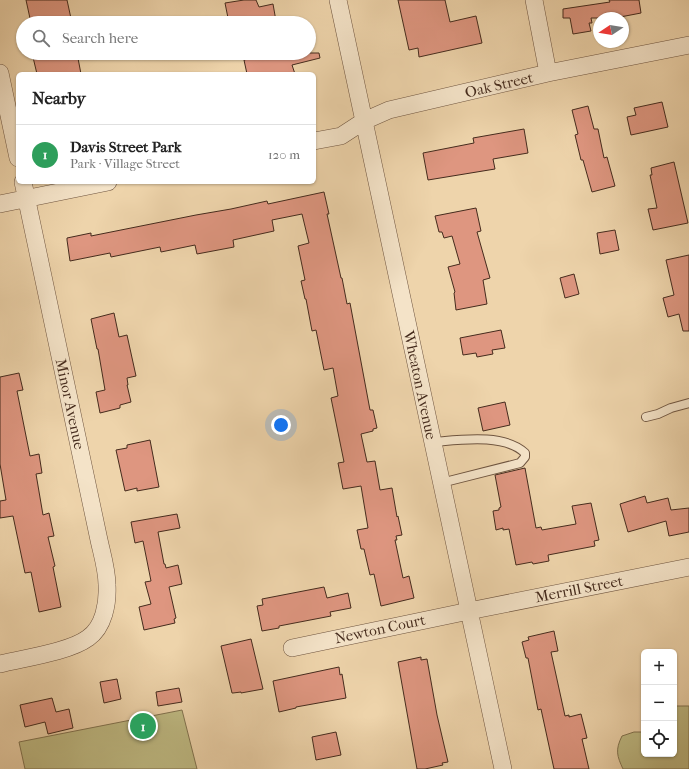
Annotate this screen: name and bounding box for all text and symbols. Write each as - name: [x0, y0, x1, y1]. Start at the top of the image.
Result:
- north arrow: [593, 12, 629, 48]
- search box: [16, 16, 316, 60]
- icon: search: [30, 27, 52, 49]
- text: Search here: [62, 29, 138, 47]
- street label: Oak Street: [463, 68, 535, 102]
- text: Nearby: [32, 88, 86, 108]
- text: Davis Street Park: [70, 138, 181, 156]
- text: 1: [43, 147, 47, 162]
- text: 120 m: [268, 147, 300, 162]
- text: Park · Village Street: [70, 156, 180, 171]
- street label: Wheaton Avenue: [399, 328, 440, 442]
- street label: Minor Avenue: [52, 357, 89, 452]
- your location: [271, 415, 291, 435]
- street label: Merrill Street: [533, 572, 625, 606]
- street label: Newton Court: [333, 610, 428, 647]
- map controls: [641, 649, 677, 757]
- button: +: [641, 649, 677, 685]
- button: −: [641, 685, 677, 721]
- pin: 1: [130, 711, 156, 741]
- button: locate: [641, 721, 677, 757]

